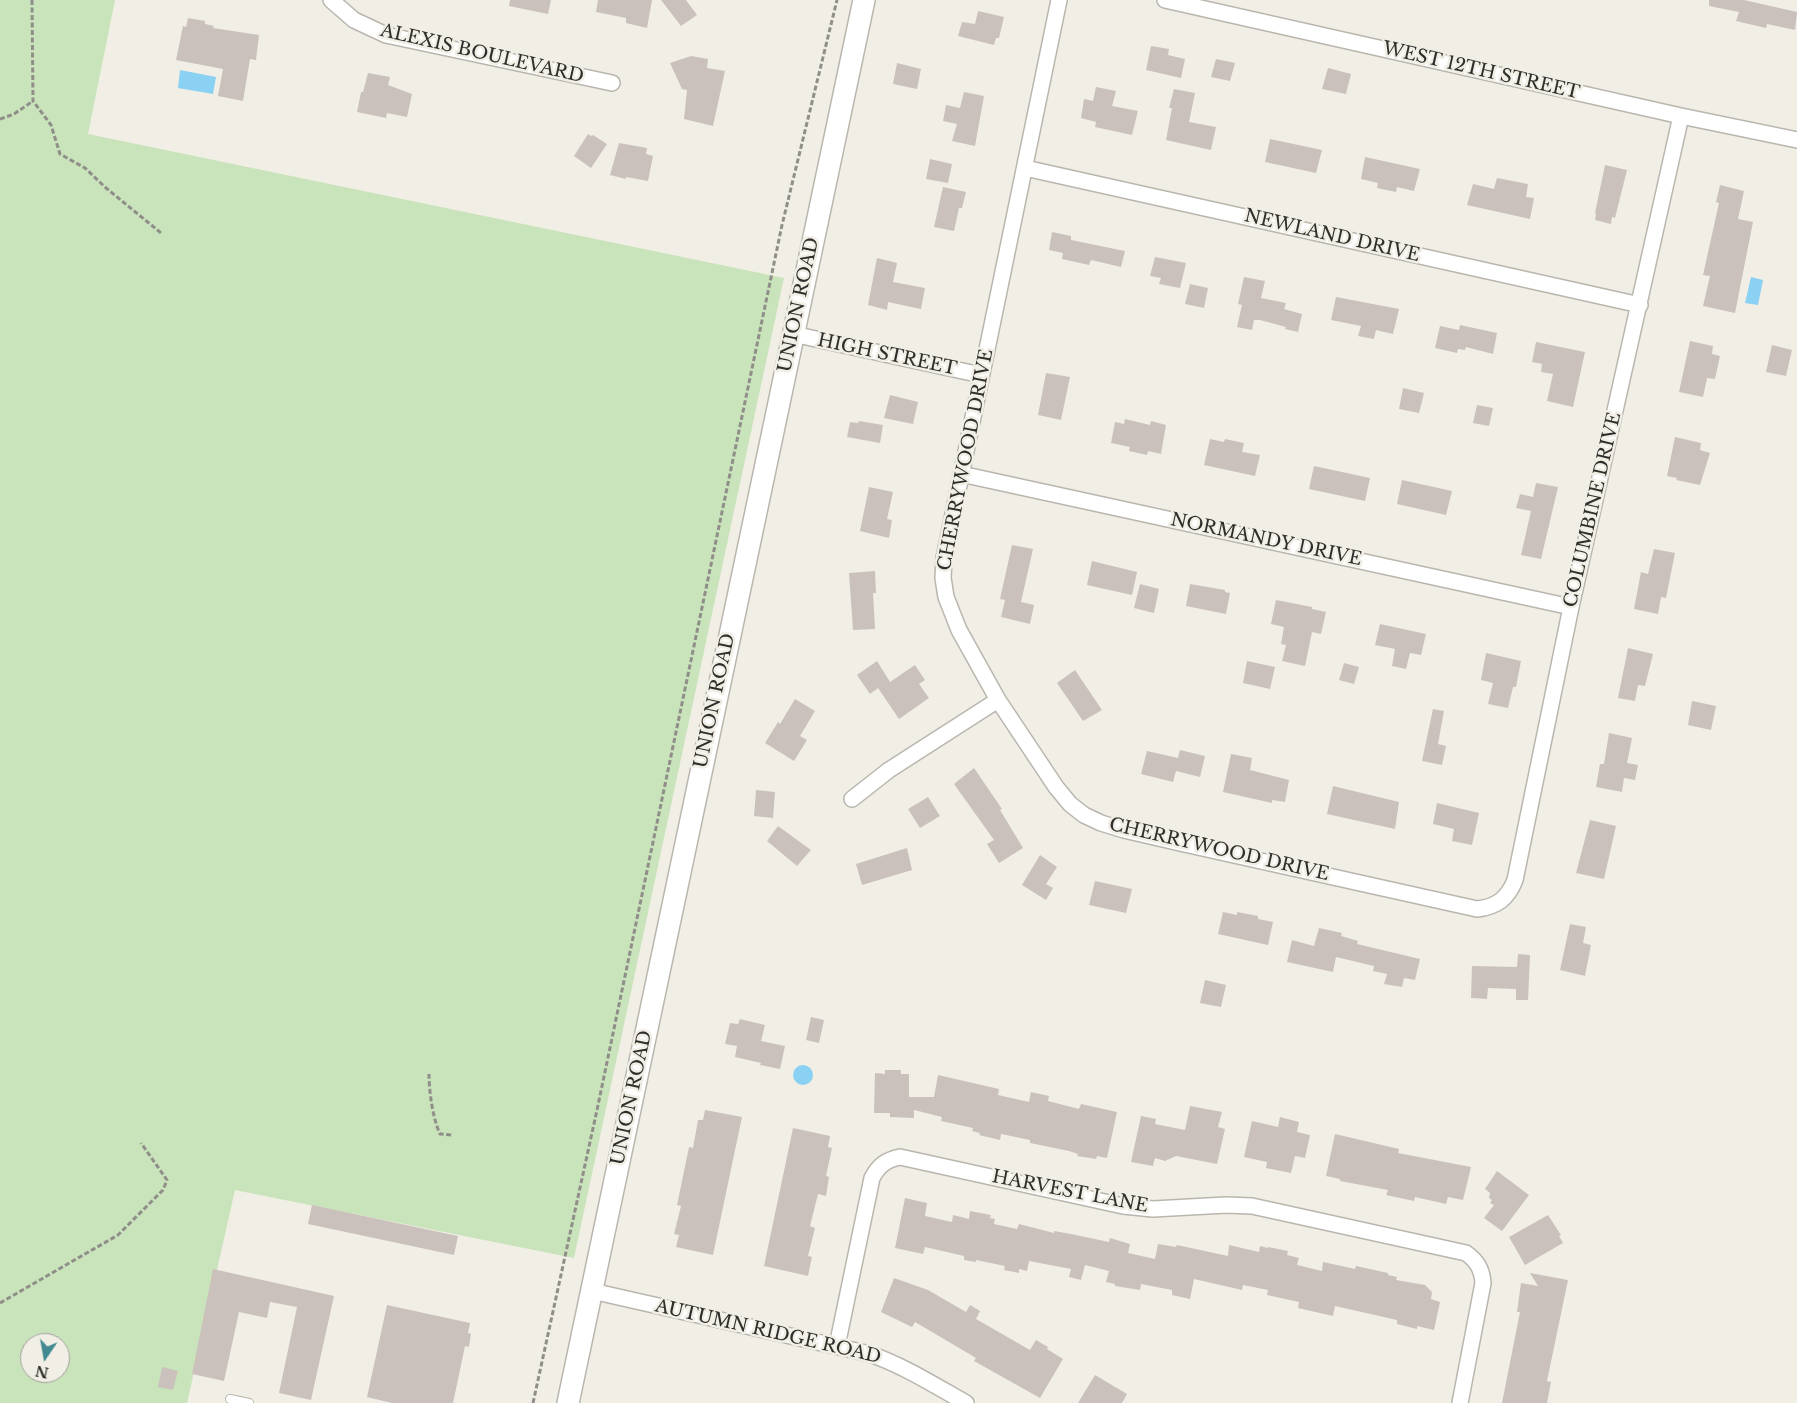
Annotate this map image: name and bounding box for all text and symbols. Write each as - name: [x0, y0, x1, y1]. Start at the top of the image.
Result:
- street label: ALEXIS BOULEVARD: [378, 20, 586, 88]
- street label: WEST 12TH STREET: [1380, 38, 1582, 104]
- street label: NEWLAND DRIVE: [1242, 205, 1422, 267]
- street label: UNION ROAD: [774, 236, 824, 374]
- street label: HIGH STREET: [815, 330, 959, 380]
- street label: CHERRYWOOD DRIVE: [934, 347, 998, 573]
- street label: COLUMBINE DRIVE: [1560, 411, 1626, 609]
- street label: NORMANDY DRIVE: [1169, 509, 1363, 571]
- street label: UNION ROAD: [690, 632, 740, 770]
- street label: CHERRYWOOD DRIVE: [1107, 814, 1331, 886]
- street label: UNION ROAD: [607, 1029, 657, 1167]
- street label: HARVEST LANE: [990, 1166, 1150, 1218]
- street label: AUTUMN RIDGE ROAD: [653, 1295, 883, 1369]
- north arrow: [20, 1333, 70, 1383]
- text: N: [34, 1362, 50, 1382]

